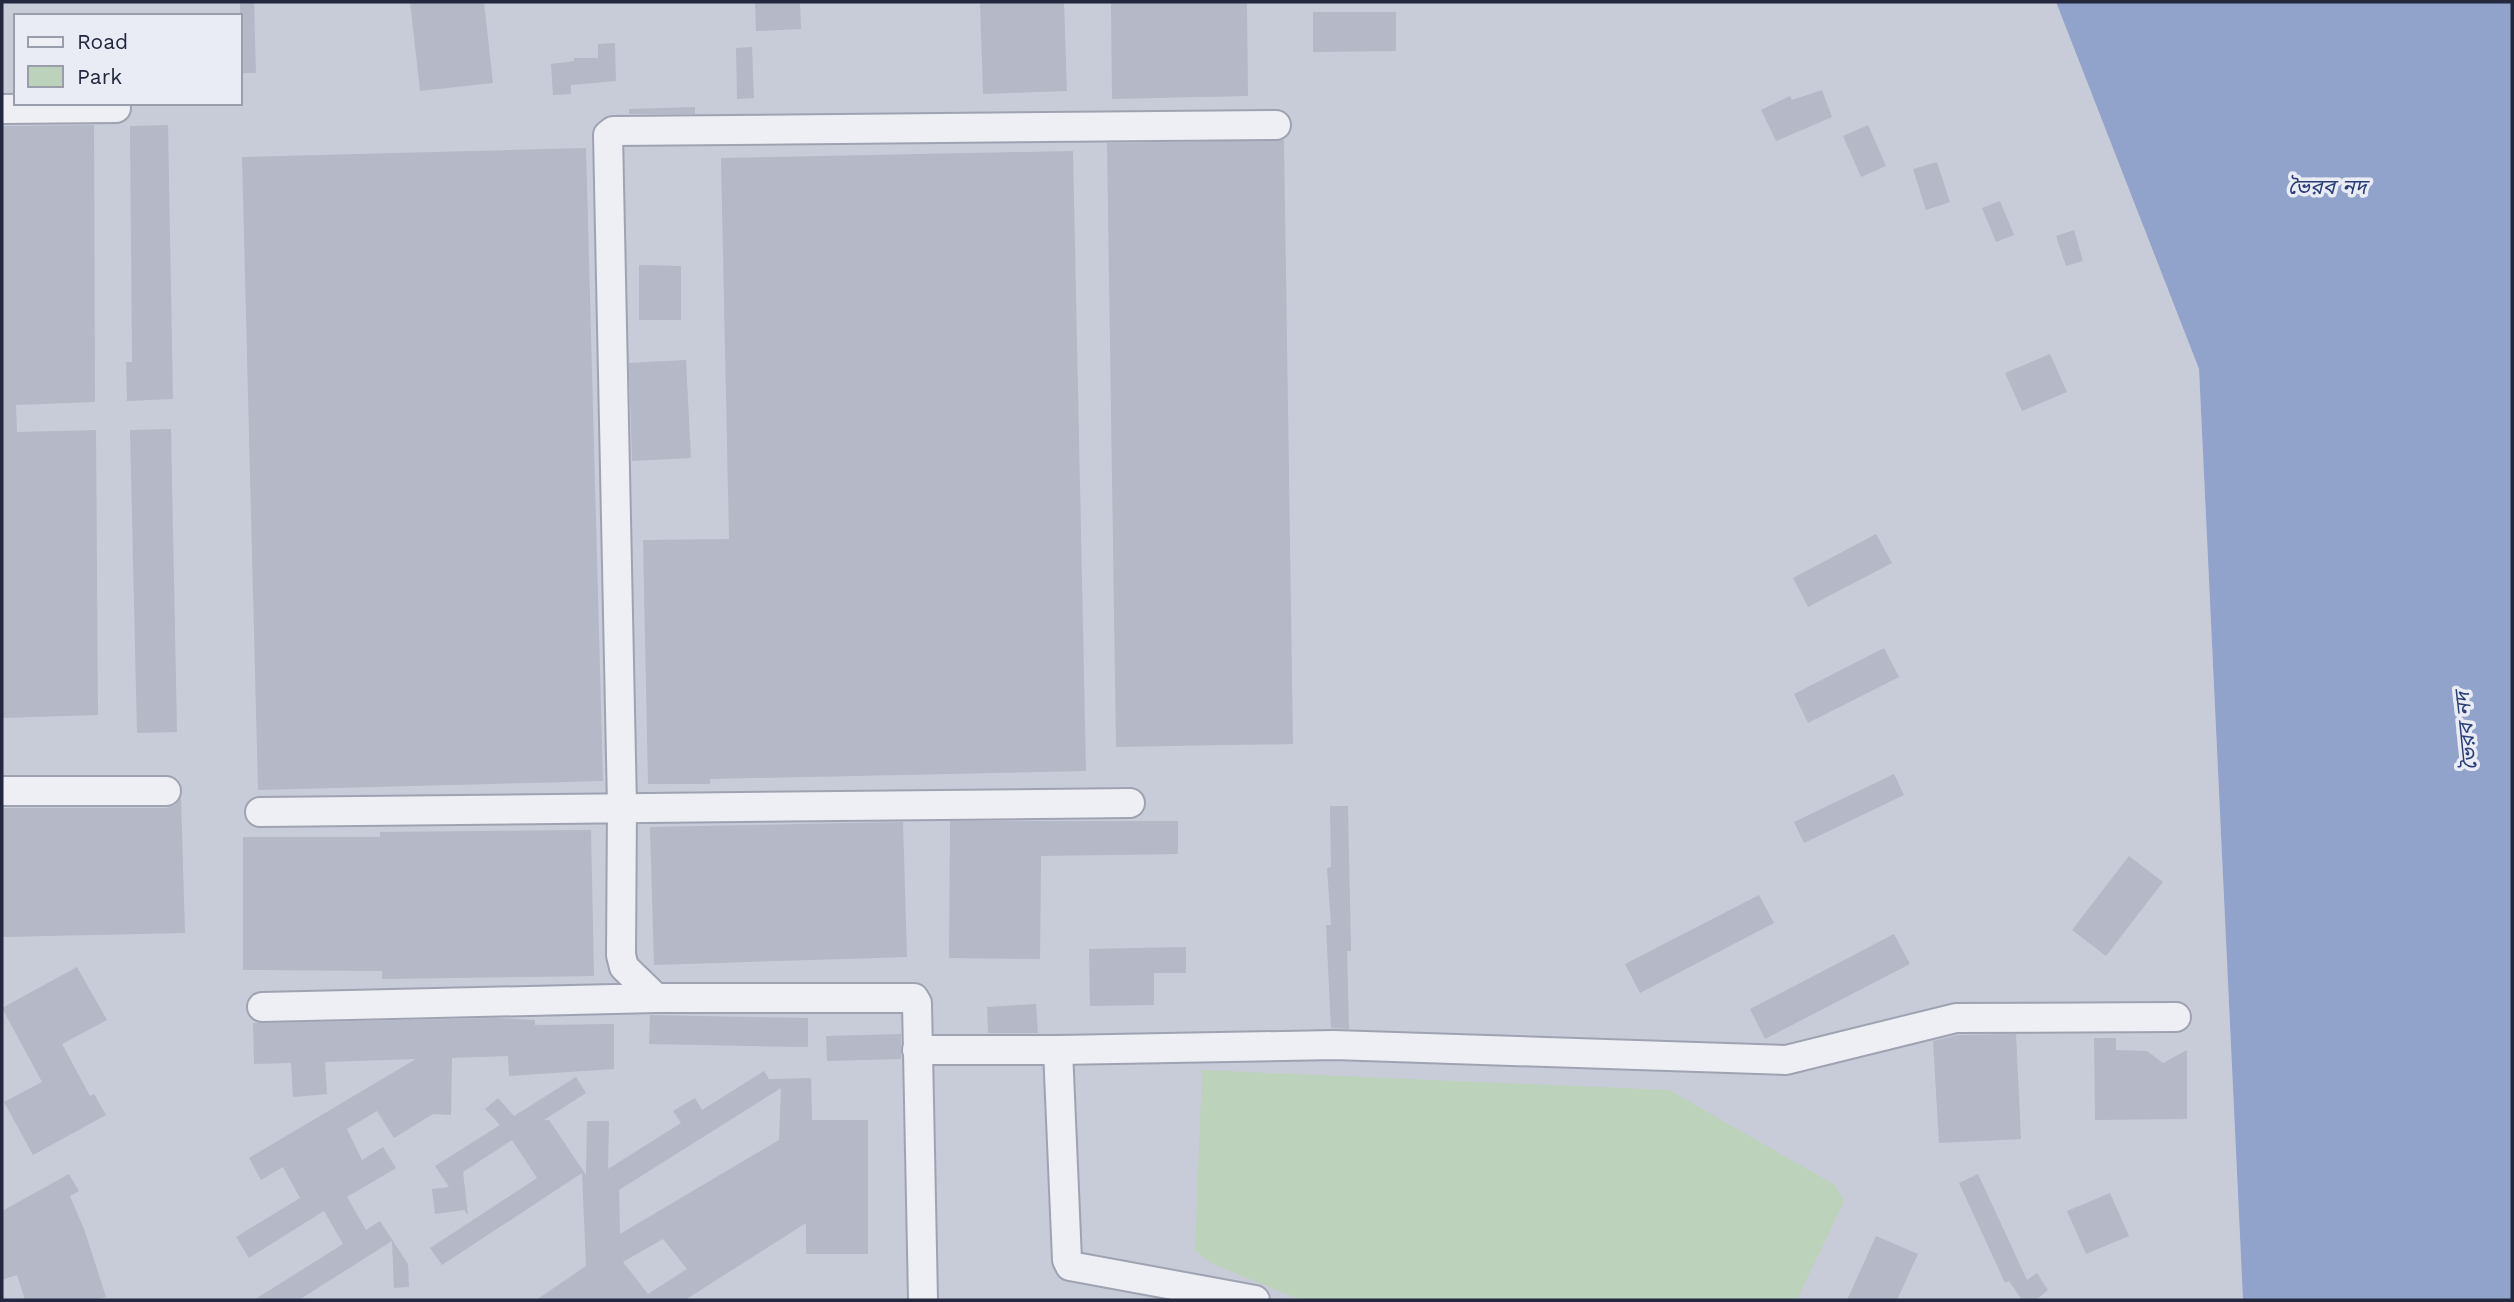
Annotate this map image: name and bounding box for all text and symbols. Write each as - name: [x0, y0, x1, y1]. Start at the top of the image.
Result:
- legend: [14, 14, 242, 105]
- text: Road: [77, 29, 128, 54]
- text: Park: [77, 64, 122, 89]
- water label: ভৈরব নদ: [2288, 174, 2371, 199]
- water label: ভৈরব নদ: [2449, 686, 2482, 771]

